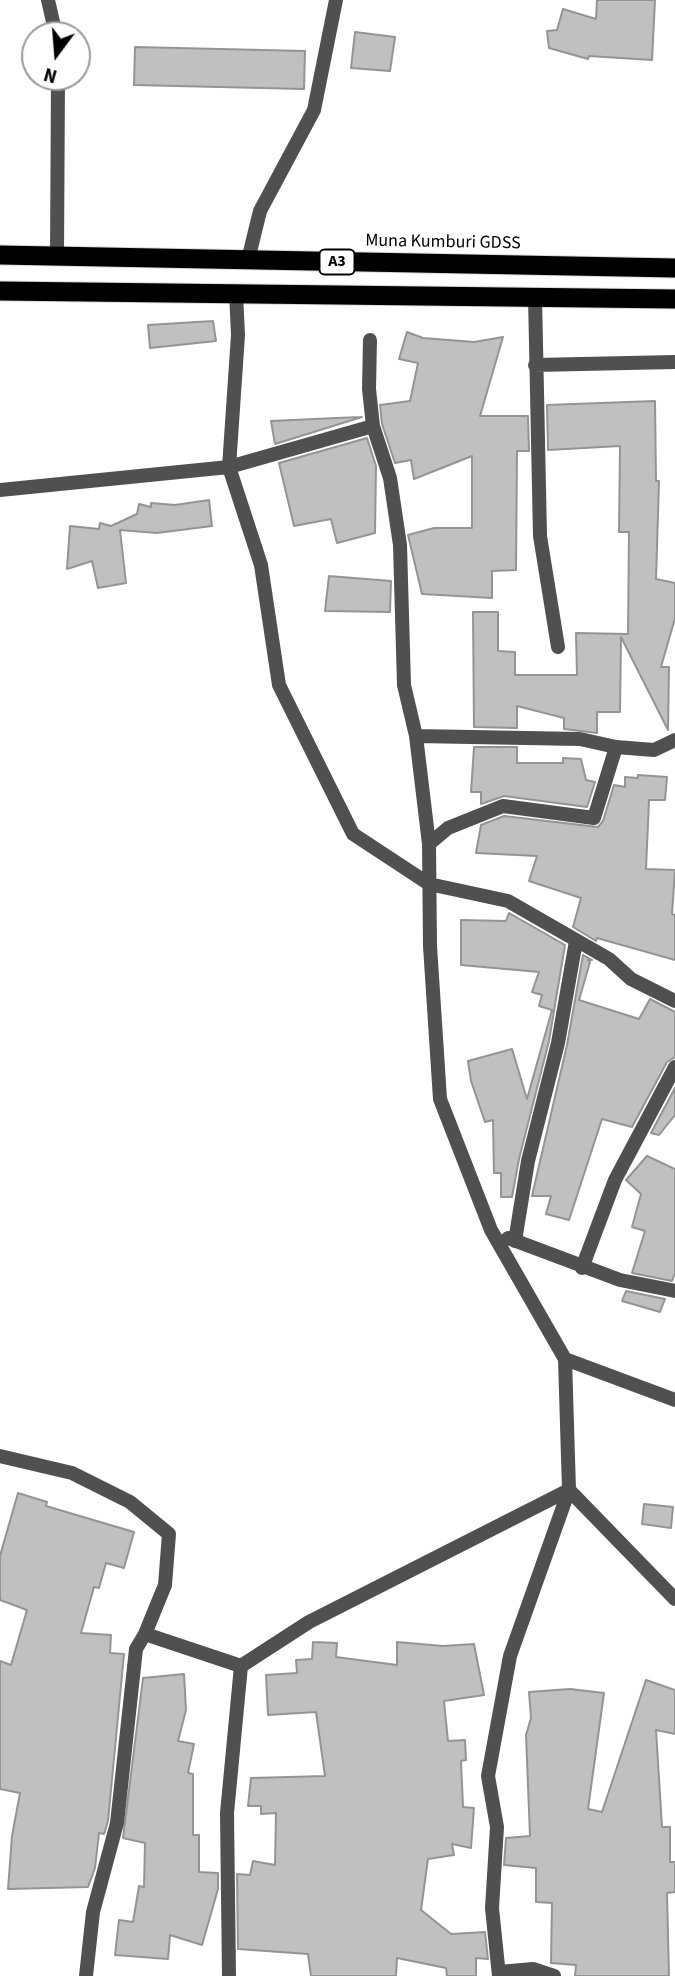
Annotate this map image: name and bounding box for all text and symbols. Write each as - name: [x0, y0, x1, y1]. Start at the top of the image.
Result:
- north arrow: [21, 21, 91, 91]
- text: N: [41, 60, 60, 89]
- street label: Muna Kumburi GDSS: [365, 231, 521, 255]
- road number: A3: [320, 250, 354, 274]

